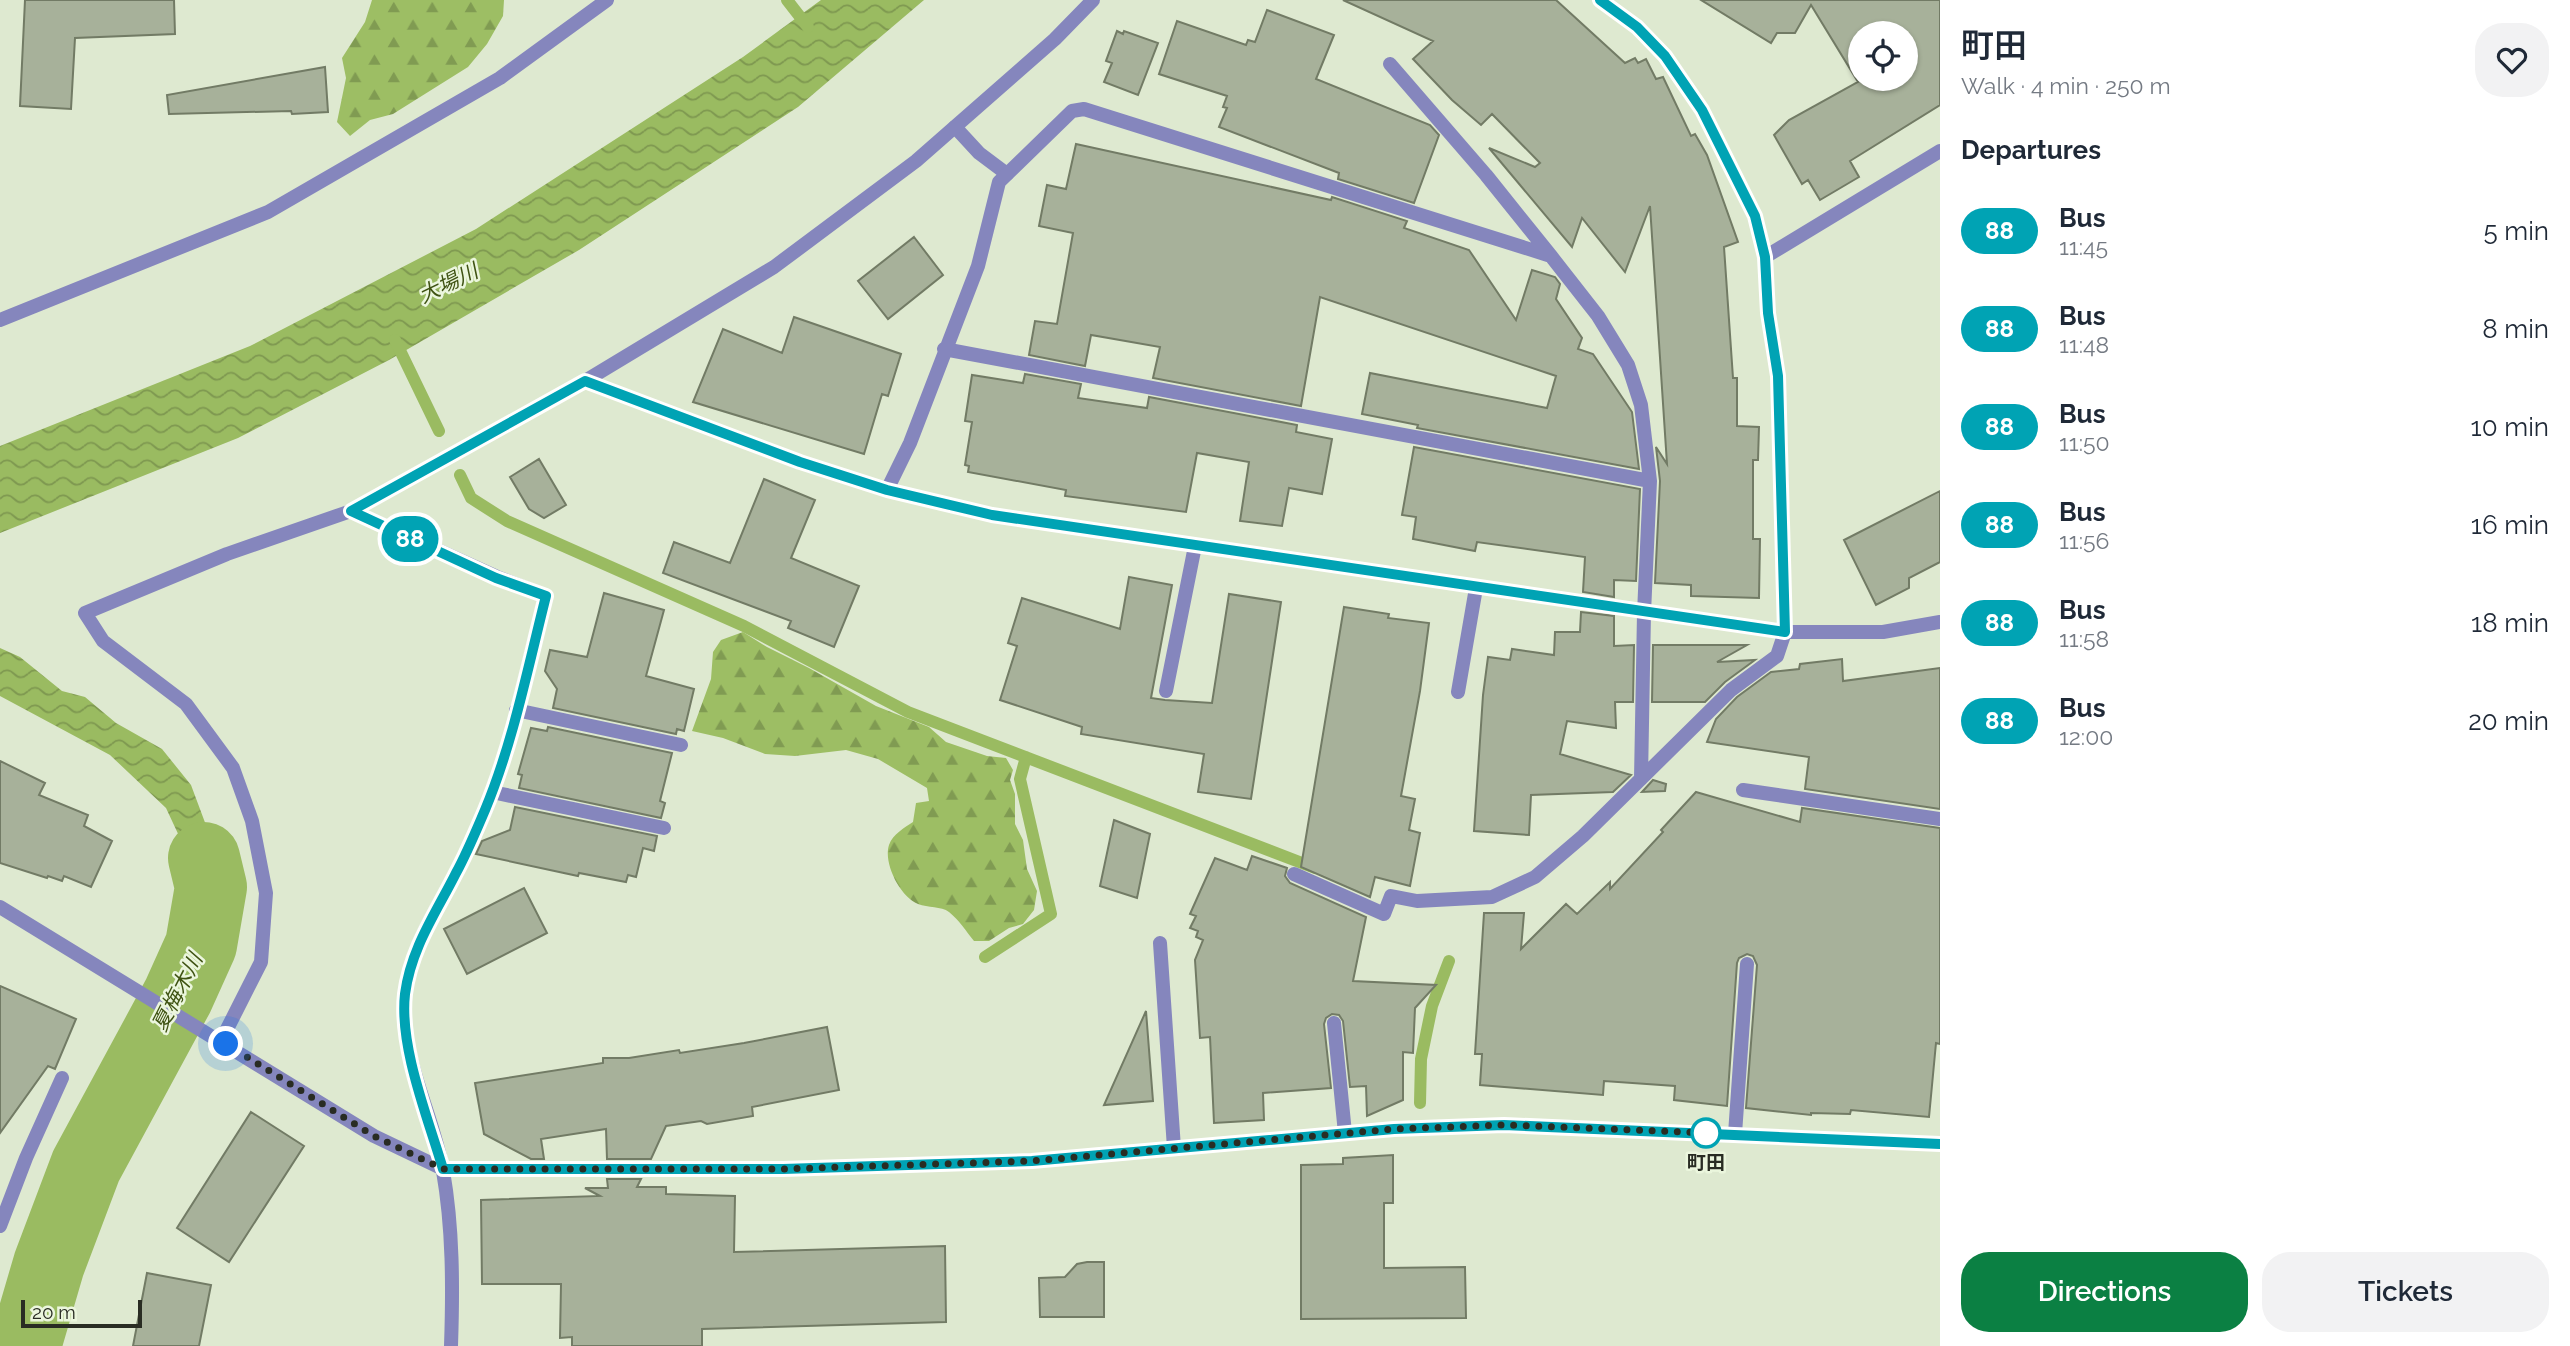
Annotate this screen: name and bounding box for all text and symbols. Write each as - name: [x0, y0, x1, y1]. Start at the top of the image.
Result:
- map controls: [1848, 21, 1918, 91]
- button: locate: [1848, 21, 1918, 91]
- button: heart: [2475, 23, 2549, 97]
- text: 町田: [1961, 26, 2027, 65]
- text: Walk · 4 min · 250 m: [1961, 72, 2171, 99]
- text: Departures: [1961, 135, 2101, 165]
- text: Bus: [2059, 203, 2106, 233]
- text: 88: [1985, 216, 2014, 245]
- text: 5 min: [2483, 216, 2549, 246]
- text: 11:45: [2059, 233, 2108, 260]
- water label: 大場川: [414, 257, 484, 308]
- text: Bus: [2059, 301, 2106, 331]
- text: 88: [1985, 314, 2014, 343]
- text: 8 min: [2482, 314, 2549, 344]
- text: 11:48: [2059, 331, 2109, 358]
- text: Bus: [2059, 399, 2106, 429]
- text: 88: [1985, 412, 2014, 441]
- text: 10 min: [2471, 412, 2549, 442]
- text: 11:50: [2059, 429, 2110, 456]
- text: Bus: [2059, 497, 2106, 527]
- text: 88: [1985, 510, 2014, 539]
- text: 16 min: [2471, 510, 2549, 540]
- line badge: 88: [378, 516, 442, 562]
- text: 88: [396, 524, 425, 553]
- text: 11:56: [2059, 527, 2109, 554]
- text: Bus: [2059, 595, 2106, 625]
- text: 88: [1985, 608, 2014, 637]
- text: 18 min: [2471, 608, 2549, 638]
- text: 11:58: [2059, 625, 2109, 652]
- text: Bus: [2059, 693, 2106, 723]
- text: 88: [1985, 706, 2014, 735]
- text: 20 min: [2468, 706, 2549, 736]
- text: 12:00: [2059, 723, 2113, 750]
- water label: 夏梅木川: [147, 947, 208, 1035]
- your location: [208, 1026, 243, 1061]
- marker: 町田: [1691, 1118, 1721, 1148]
- place label: 町田: [1687, 1151, 1725, 1173]
- button: Directions: [1961, 1252, 2248, 1332]
- button: Tickets: [2262, 1252, 2549, 1332]
- scale bar: [21, 1297, 142, 1329]
- text: 20 m: [32, 1301, 76, 1323]

